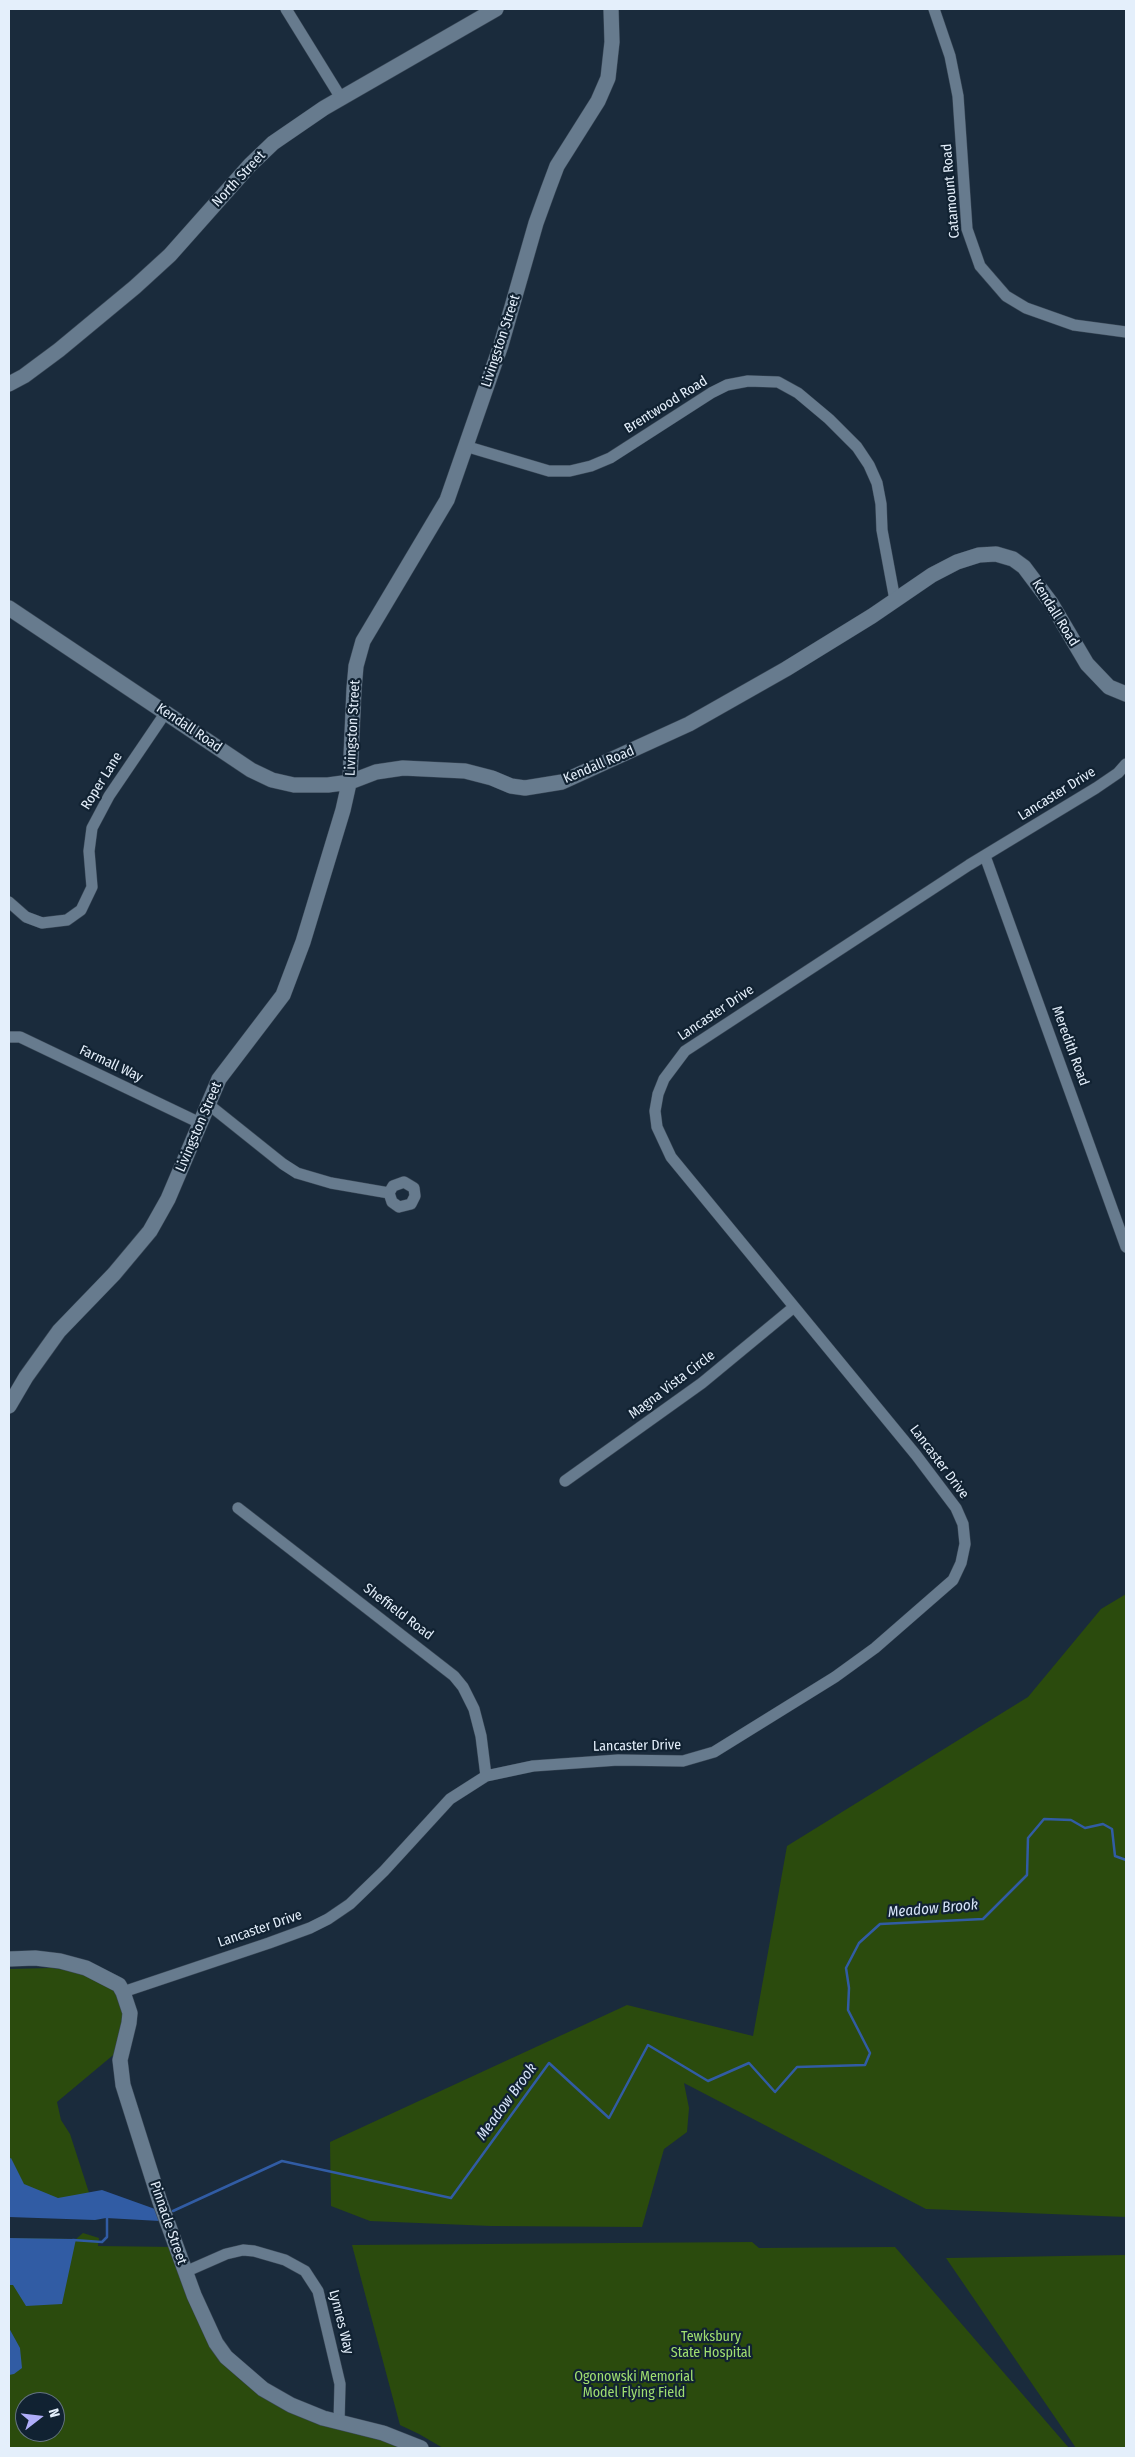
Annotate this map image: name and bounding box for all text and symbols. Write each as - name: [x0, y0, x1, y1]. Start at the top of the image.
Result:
- street label: Catamount Road: [938, 143, 964, 239]
- street label: North Street: [209, 148, 269, 210]
- street label: Livingston Street: [478, 293, 524, 389]
- street label: Brentwood Road: [621, 373, 711, 437]
- street label: Kendall Road: [1028, 577, 1082, 649]
- street label: Livingston Street: [342, 680, 364, 776]
- street label: Kendall Road: [153, 700, 225, 756]
- street label: Kendall Road: [561, 743, 637, 787]
- street label: Roper Lane: [78, 749, 126, 813]
- street label: Lancaster Drive: [1015, 764, 1099, 824]
- street label: Lancaster Drive: [675, 981, 757, 1045]
- street label: Meredith Road: [1048, 1004, 1092, 1088]
- street label: Farmall Way: [77, 1042, 145, 1086]
- street label: Livingston Street: [172, 1079, 226, 1175]
- street label: Magna Vista Circle: [626, 1347, 718, 1423]
- street label: Lancaster Drive: [906, 1422, 972, 1502]
- street label: Sheffield Road: [360, 1580, 436, 1644]
- street label: Lancaster Drive: [593, 1737, 681, 1755]
- water label: Meadow Brook: [887, 1896, 979, 1922]
- street label: Lancaster Drive: [216, 1907, 304, 1951]
- water label: Meadow Brook: [473, 2060, 541, 2144]
- street label: Pinnacle Street: [146, 2179, 190, 2267]
- street label: Lynnes Way: [325, 2288, 357, 2356]
- park label: Tewksbury State Hospital: [671, 2329, 751, 2362]
- park label: Ogonowski Memorial Model Flying Field: [574, 2369, 694, 2402]
- north arrow: [15, 2392, 65, 2442]
- text: N: [45, 2407, 63, 2419]

